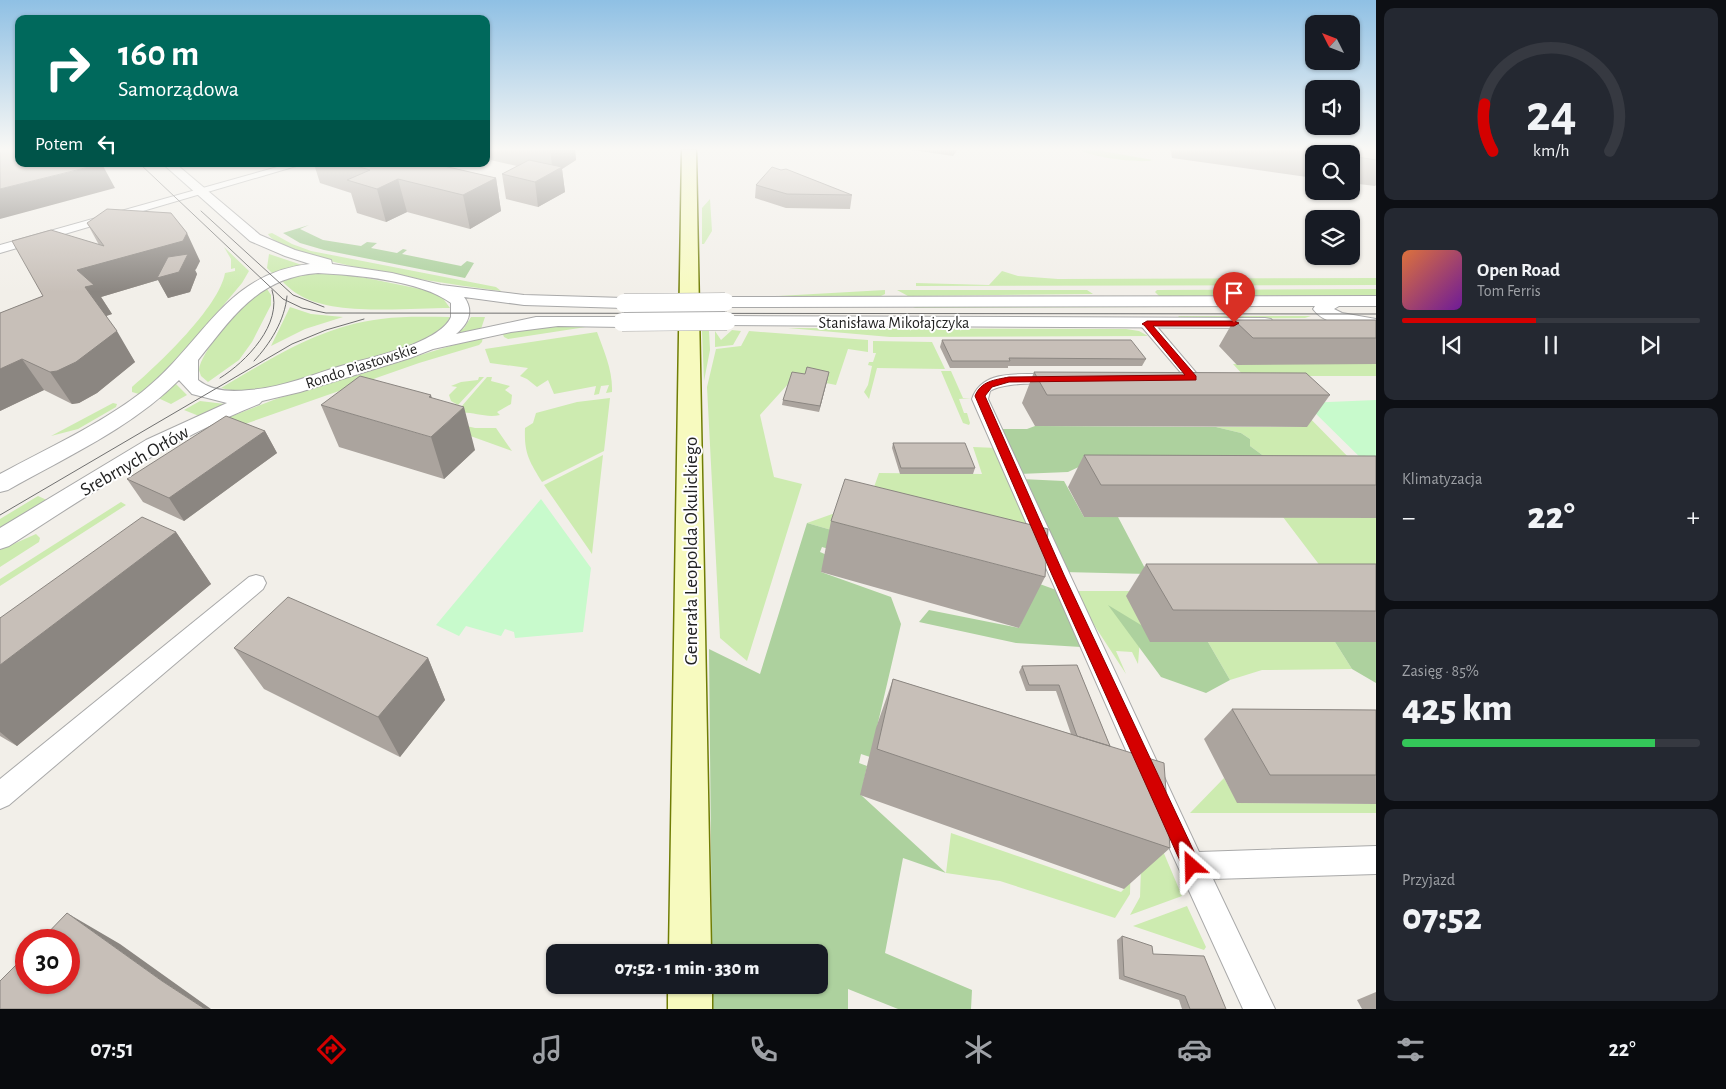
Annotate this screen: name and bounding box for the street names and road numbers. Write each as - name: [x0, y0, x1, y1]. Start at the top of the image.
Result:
- street label: Stanisława Mikołajczyka: [819, 315, 969, 332]
- street label: Rondo Piastowskie: [304, 340, 419, 392]
- street label: Srebrnych Orłów: [77, 422, 192, 500]
- street label: Generała Leopolda Okulickiego: [682, 437, 701, 665]

